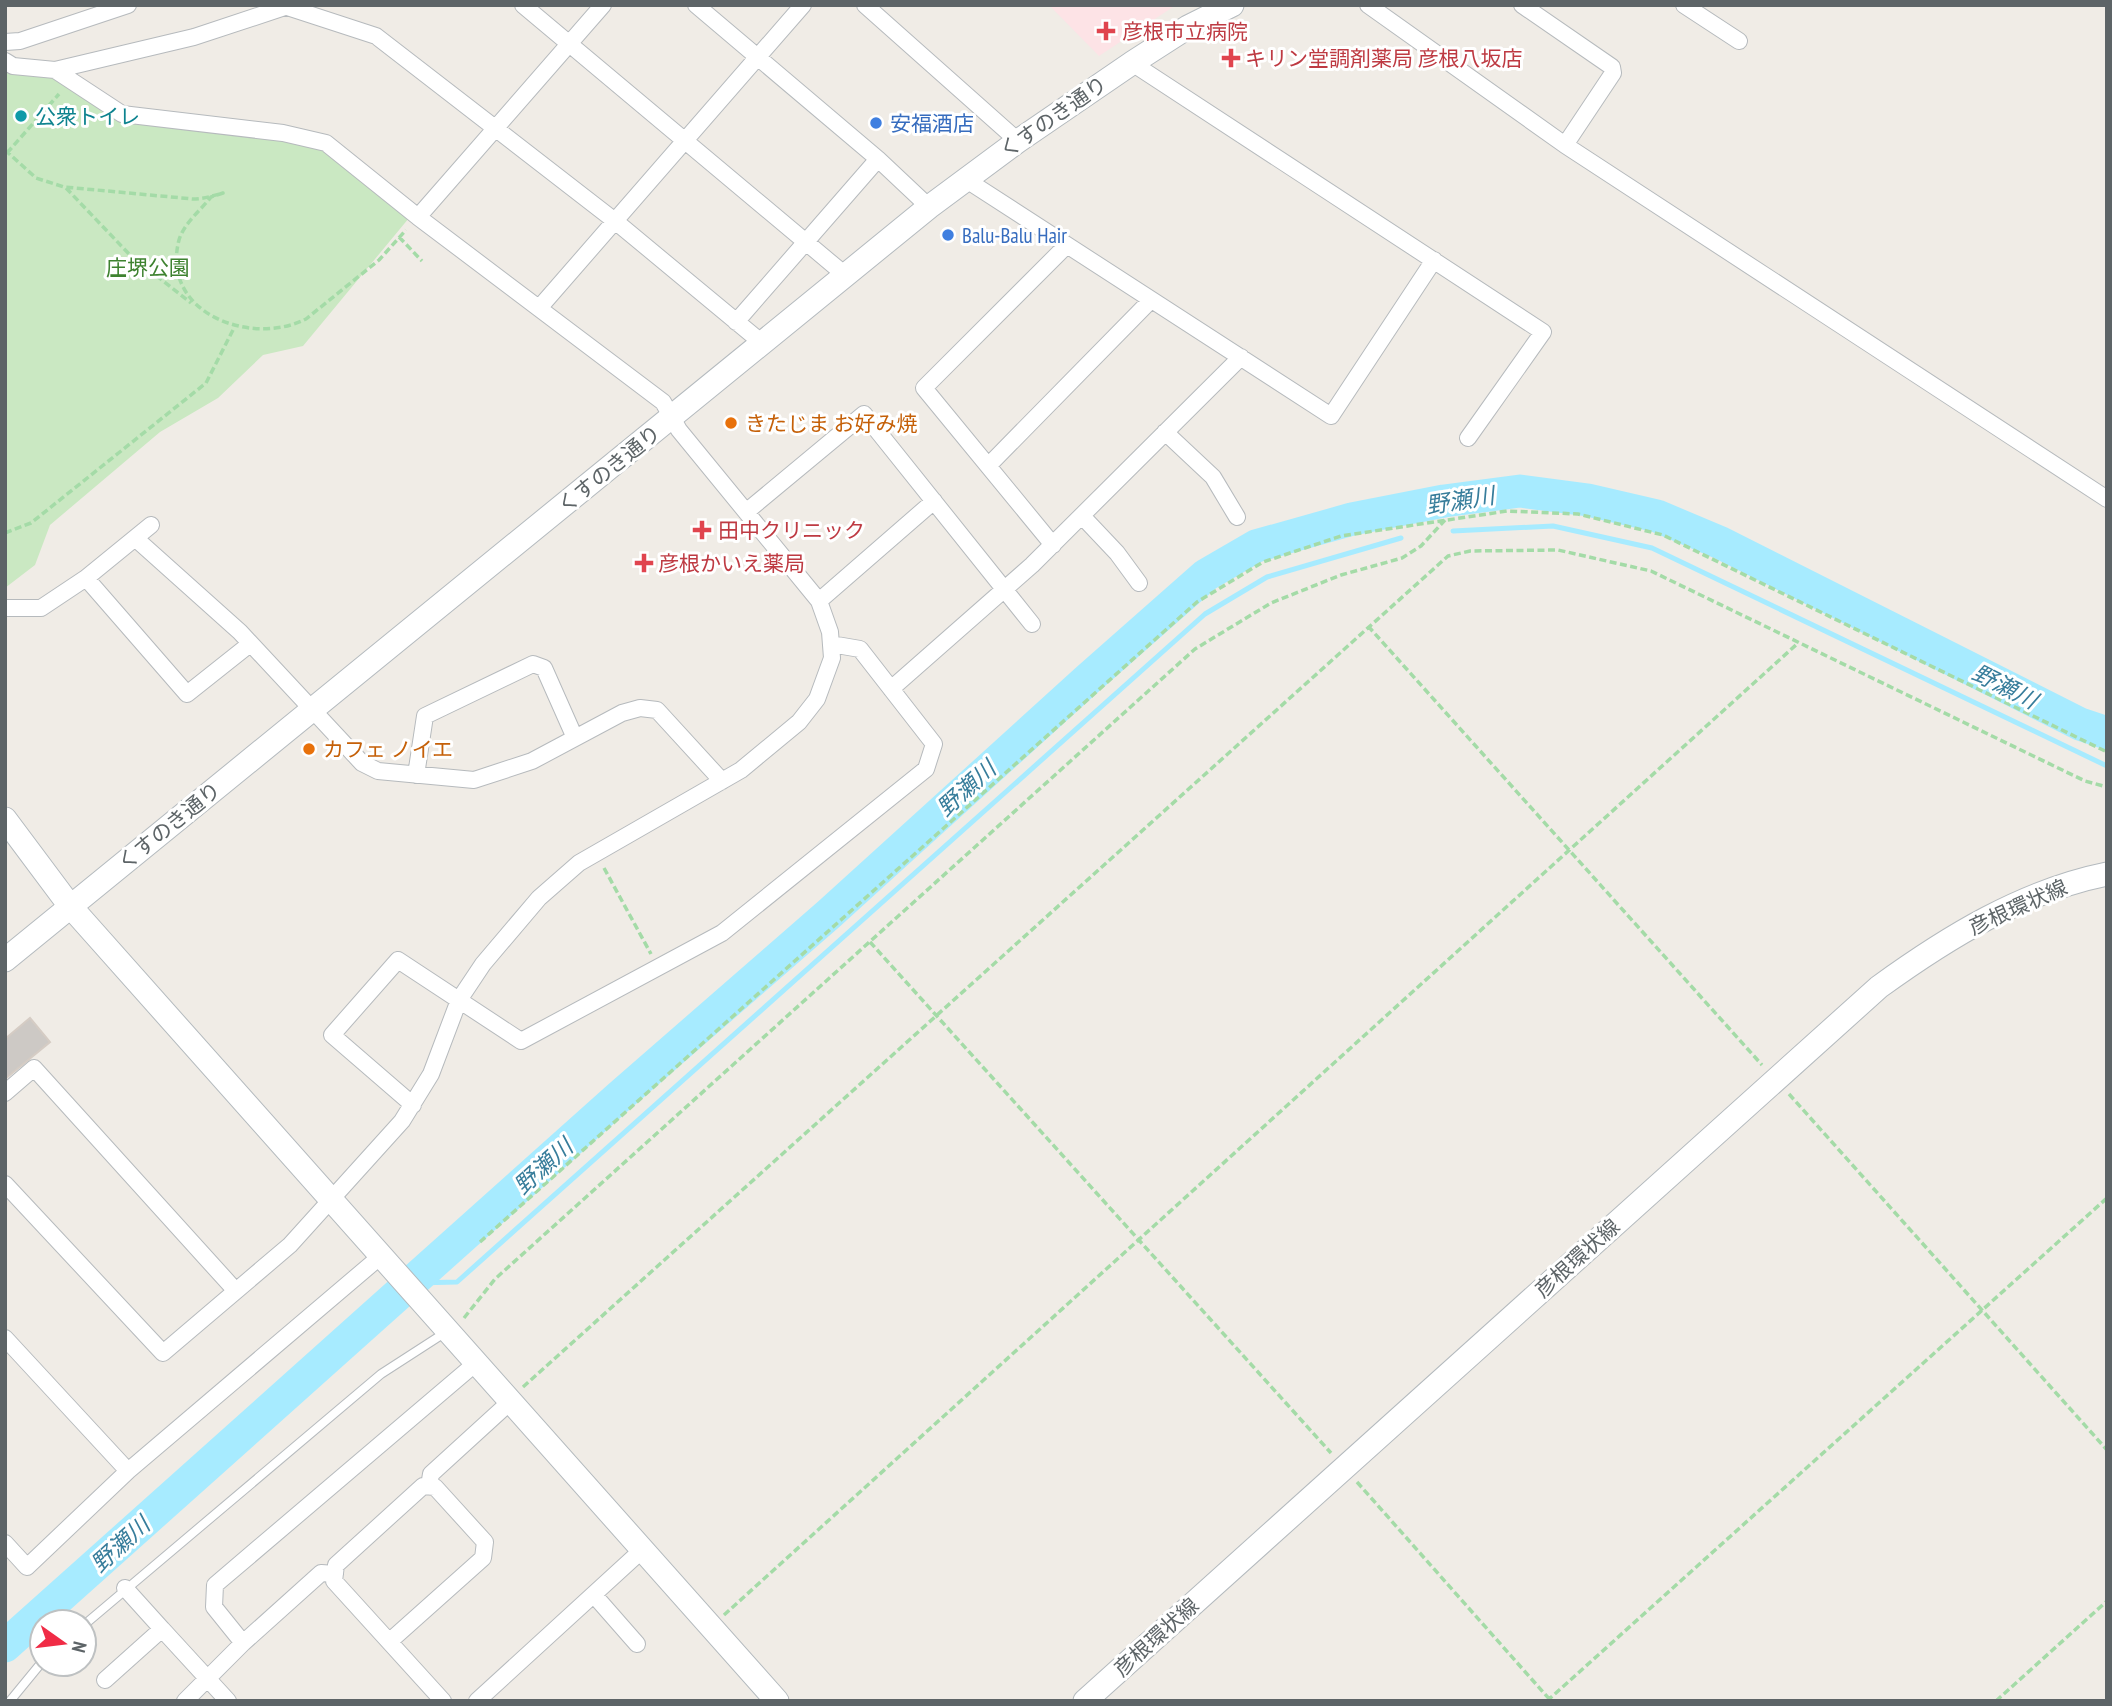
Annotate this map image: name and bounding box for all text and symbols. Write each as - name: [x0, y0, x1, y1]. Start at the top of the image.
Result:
- place label: 彦根市立病院: [1122, 18, 1248, 45]
- marker: 彦根市立病院: [1096, 21, 1116, 41]
- place label: キリン堂調剤薬局 彦根八坂店: [1245, 45, 1522, 72]
- marker: キリン堂調剤薬局 彦根八坂店: [1223, 50, 1239, 66]
- street label: くすのき通り: [994, 70, 1112, 164]
- place label: 公衆トイレ: [35, 103, 140, 130]
- marker: 公衆トイレ: [13, 108, 29, 124]
- place label: 安福酒店: [890, 110, 974, 137]
- marker: 安福酒店: [868, 115, 884, 131]
- place label: Balu-Balu Hair: [962, 222, 1067, 249]
- marker: Balu-Balu Hair: [940, 227, 956, 243]
- park label: 庄堺公園: [106, 254, 190, 281]
- place label: きたじま お好み焼: [745, 410, 917, 437]
- marker: きたじま お好み焼: [723, 415, 739, 431]
- street label: くすのき通り: [552, 419, 666, 519]
- water label: 野瀬川: [1424, 480, 1499, 520]
- place label: 田中クリニック: [718, 517, 865, 544]
- marker: 田中クリニック: [692, 520, 712, 540]
- place label: 彦根かいえ薬局: [658, 550, 805, 577]
- marker: 彦根かいえ薬局: [636, 555, 652, 571]
- water label: 野瀬川: [1968, 657, 2045, 716]
- place label: カフェ ノイエ: [323, 736, 453, 763]
- marker: カフェ ノイエ: [301, 741, 317, 757]
- water label: 野瀬川: [931, 752, 1004, 822]
- street label: くすのき通り: [112, 776, 226, 876]
- street label: 彦根環状線: [1965, 873, 2071, 941]
- water label: 野瀬川: [508, 1130, 581, 1200]
- street label: 彦根環状線: [1529, 1213, 1625, 1303]
- water label: 野瀬川: [85, 1508, 158, 1578]
- street label: 彦根環状線: [1108, 1592, 1204, 1682]
- north arrow: [28, 1608, 98, 1678]
- text: N: [67, 1639, 92, 1655]

